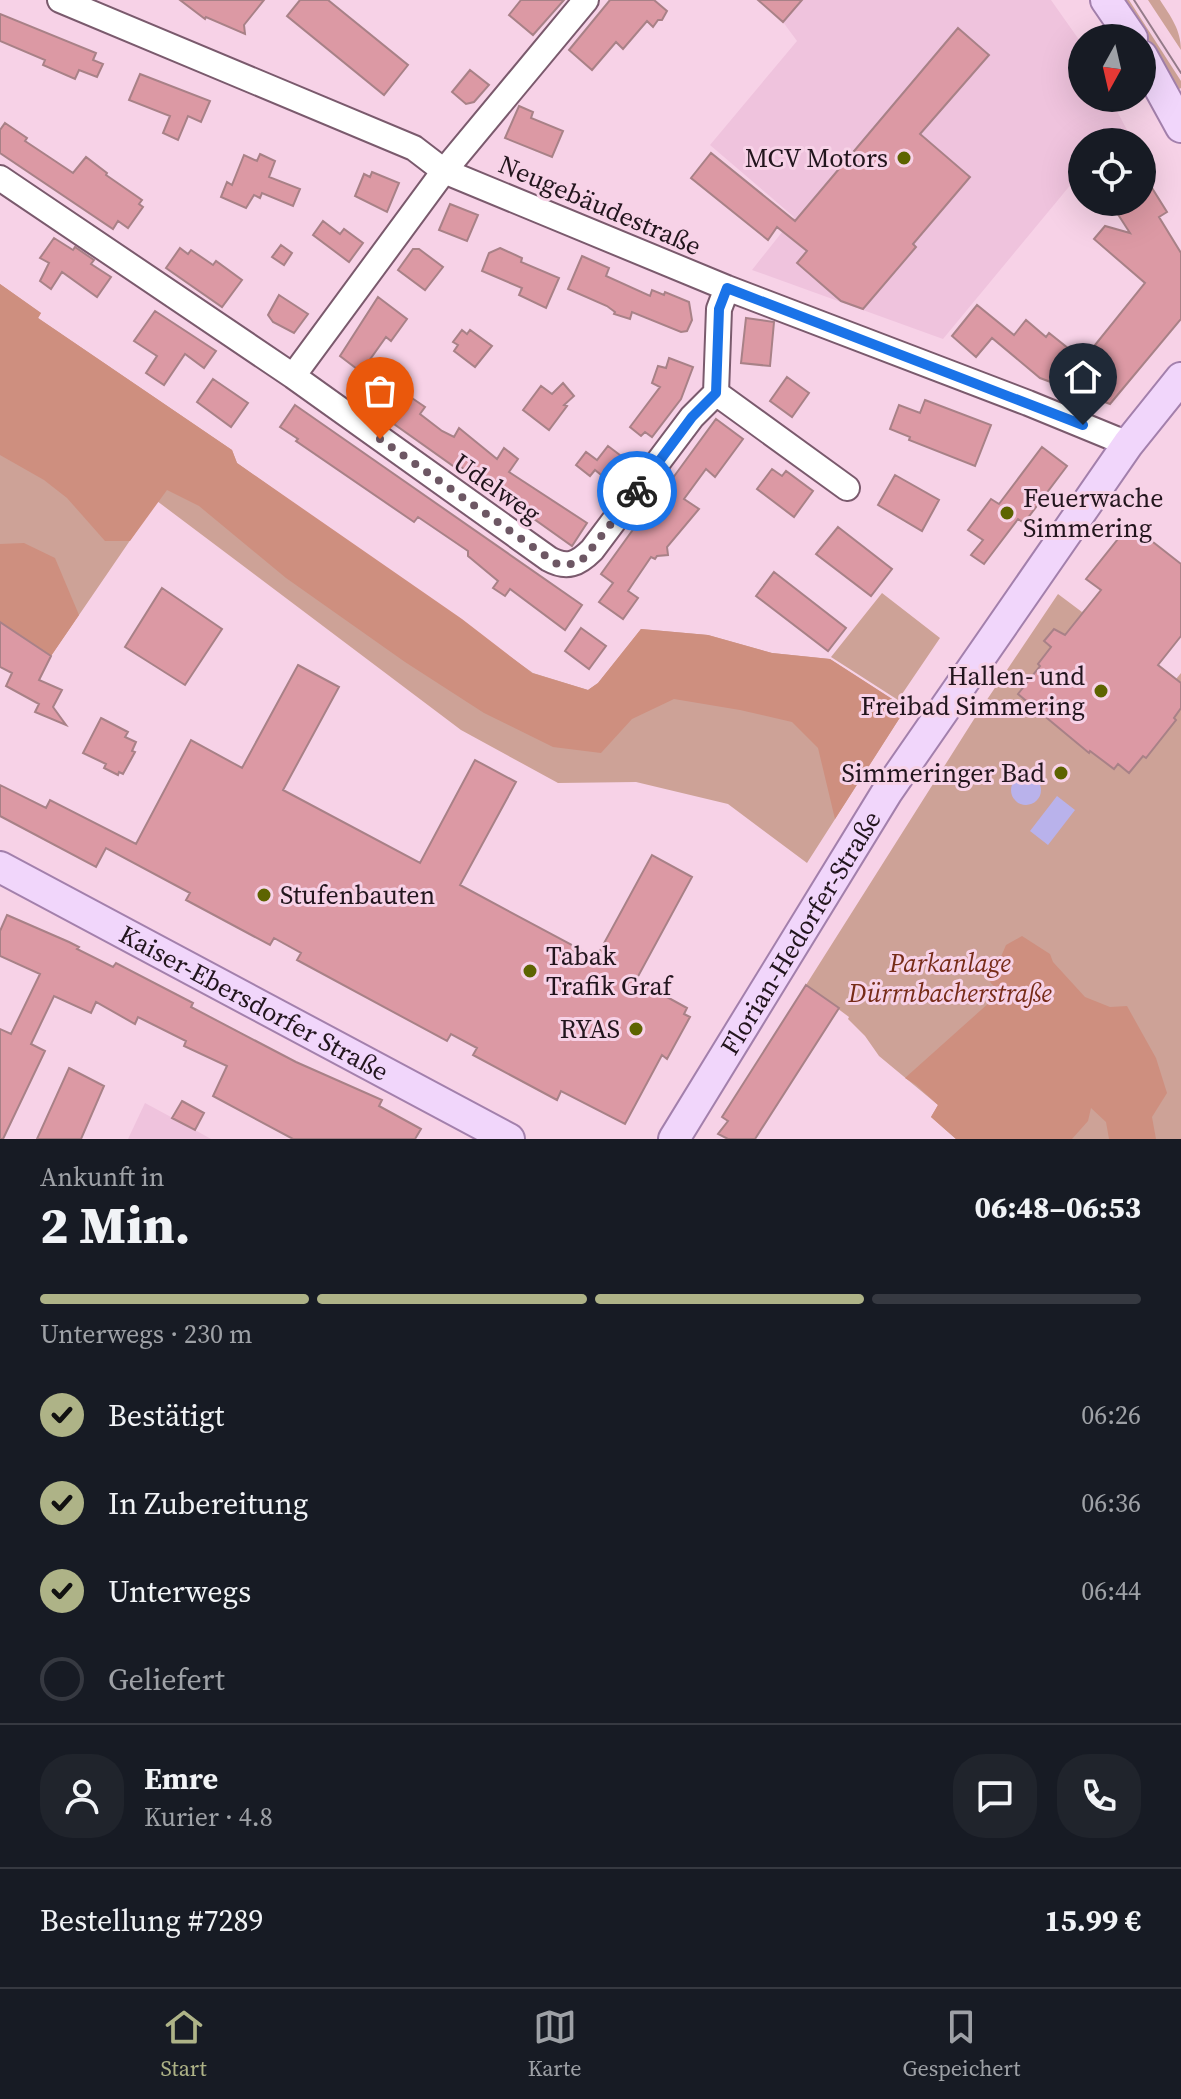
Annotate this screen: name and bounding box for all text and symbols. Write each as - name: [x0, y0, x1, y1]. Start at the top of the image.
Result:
- north arrow: [1068, 24, 1156, 112]
- map controls: [1068, 24, 1156, 216]
- button: locate: [1068, 128, 1156, 216]
- place label: MCV Motors: [745, 140, 888, 176]
- street label: Neugebäudestraße: [493, 146, 707, 264]
- marker: MCV Motors: [895, 149, 913, 167]
- pin: [1049, 343, 1117, 425]
- icon: home: [1061, 355, 1105, 399]
- pin: [346, 357, 414, 439]
- icon: bag: [358, 369, 402, 413]
- street label: Udelweg: [446, 445, 548, 531]
- courier: [597, 451, 677, 531]
- icon: bike: [615, 469, 659, 513]
- place label: Feuerwache Simmering: [1023, 480, 1164, 546]
- marker: Feuerwache Simmering: [998, 504, 1016, 522]
- place label: Hallen- und Freibad Simmering: [861, 658, 1085, 724]
- marker: Hallen- und Freibad Simmering: [1092, 682, 1110, 700]
- place label: Simmeringer Bad: [841, 755, 1045, 791]
- marker: Simmeringer Bad: [1052, 764, 1070, 782]
- street label: Florian-Hedorfer-Straße: [712, 804, 889, 1062]
- place label: Stufenbauten: [280, 877, 435, 913]
- marker: Stufenbauten: [255, 886, 273, 904]
- street label: Kaiser-Ebersdorfer Straße: [113, 916, 395, 1089]
- place label: Tabak Trafik Graf: [546, 938, 675, 1004]
- park label: Parkanlage Dürrnbacherstraße: [847, 945, 1052, 1011]
- marker: Tabak Trafik Graf: [521, 962, 539, 980]
- place label: RYAS: [560, 1011, 620, 1047]
- marker: RYAS: [627, 1020, 645, 1038]
- text: Ankunft in: [40, 1159, 164, 1195]
- text: 06:48–06:53: [974, 1187, 1141, 1228]
- text: 2 Min.: [40, 1189, 190, 1260]
- text: Unterwegs · 230 m: [40, 1316, 252, 1352]
- icon: check: [40, 1393, 84, 1437]
- text: Bestätigt: [108, 1395, 224, 1436]
- text: 06:26: [1081, 1397, 1141, 1433]
- icon: check: [40, 1481, 84, 1525]
- text: In Zubereitung: [108, 1483, 308, 1524]
- text: 06:36: [1081, 1485, 1141, 1521]
- icon: check: [40, 1569, 84, 1613]
- text: Unterwegs: [108, 1571, 251, 1612]
- text: 06:44: [1081, 1573, 1141, 1609]
- text: Geliefert: [108, 1659, 225, 1700]
- button: person: [40, 1754, 124, 1838]
- button: chat: [953, 1754, 1037, 1838]
- button: phone: [1057, 1754, 1141, 1838]
- text: Emre: [144, 1758, 218, 1799]
- text: Kurier · 4.8: [144, 1799, 273, 1835]
- text: Bestellung #7289: [40, 1900, 264, 1941]
- text: 15.99 €: [1044, 1900, 1141, 1941]
- tab: Start: [161, 2005, 207, 2083]
- tab: Karte: [528, 2005, 581, 2083]
- tab: Gespeichert: [902, 2005, 1020, 2083]

